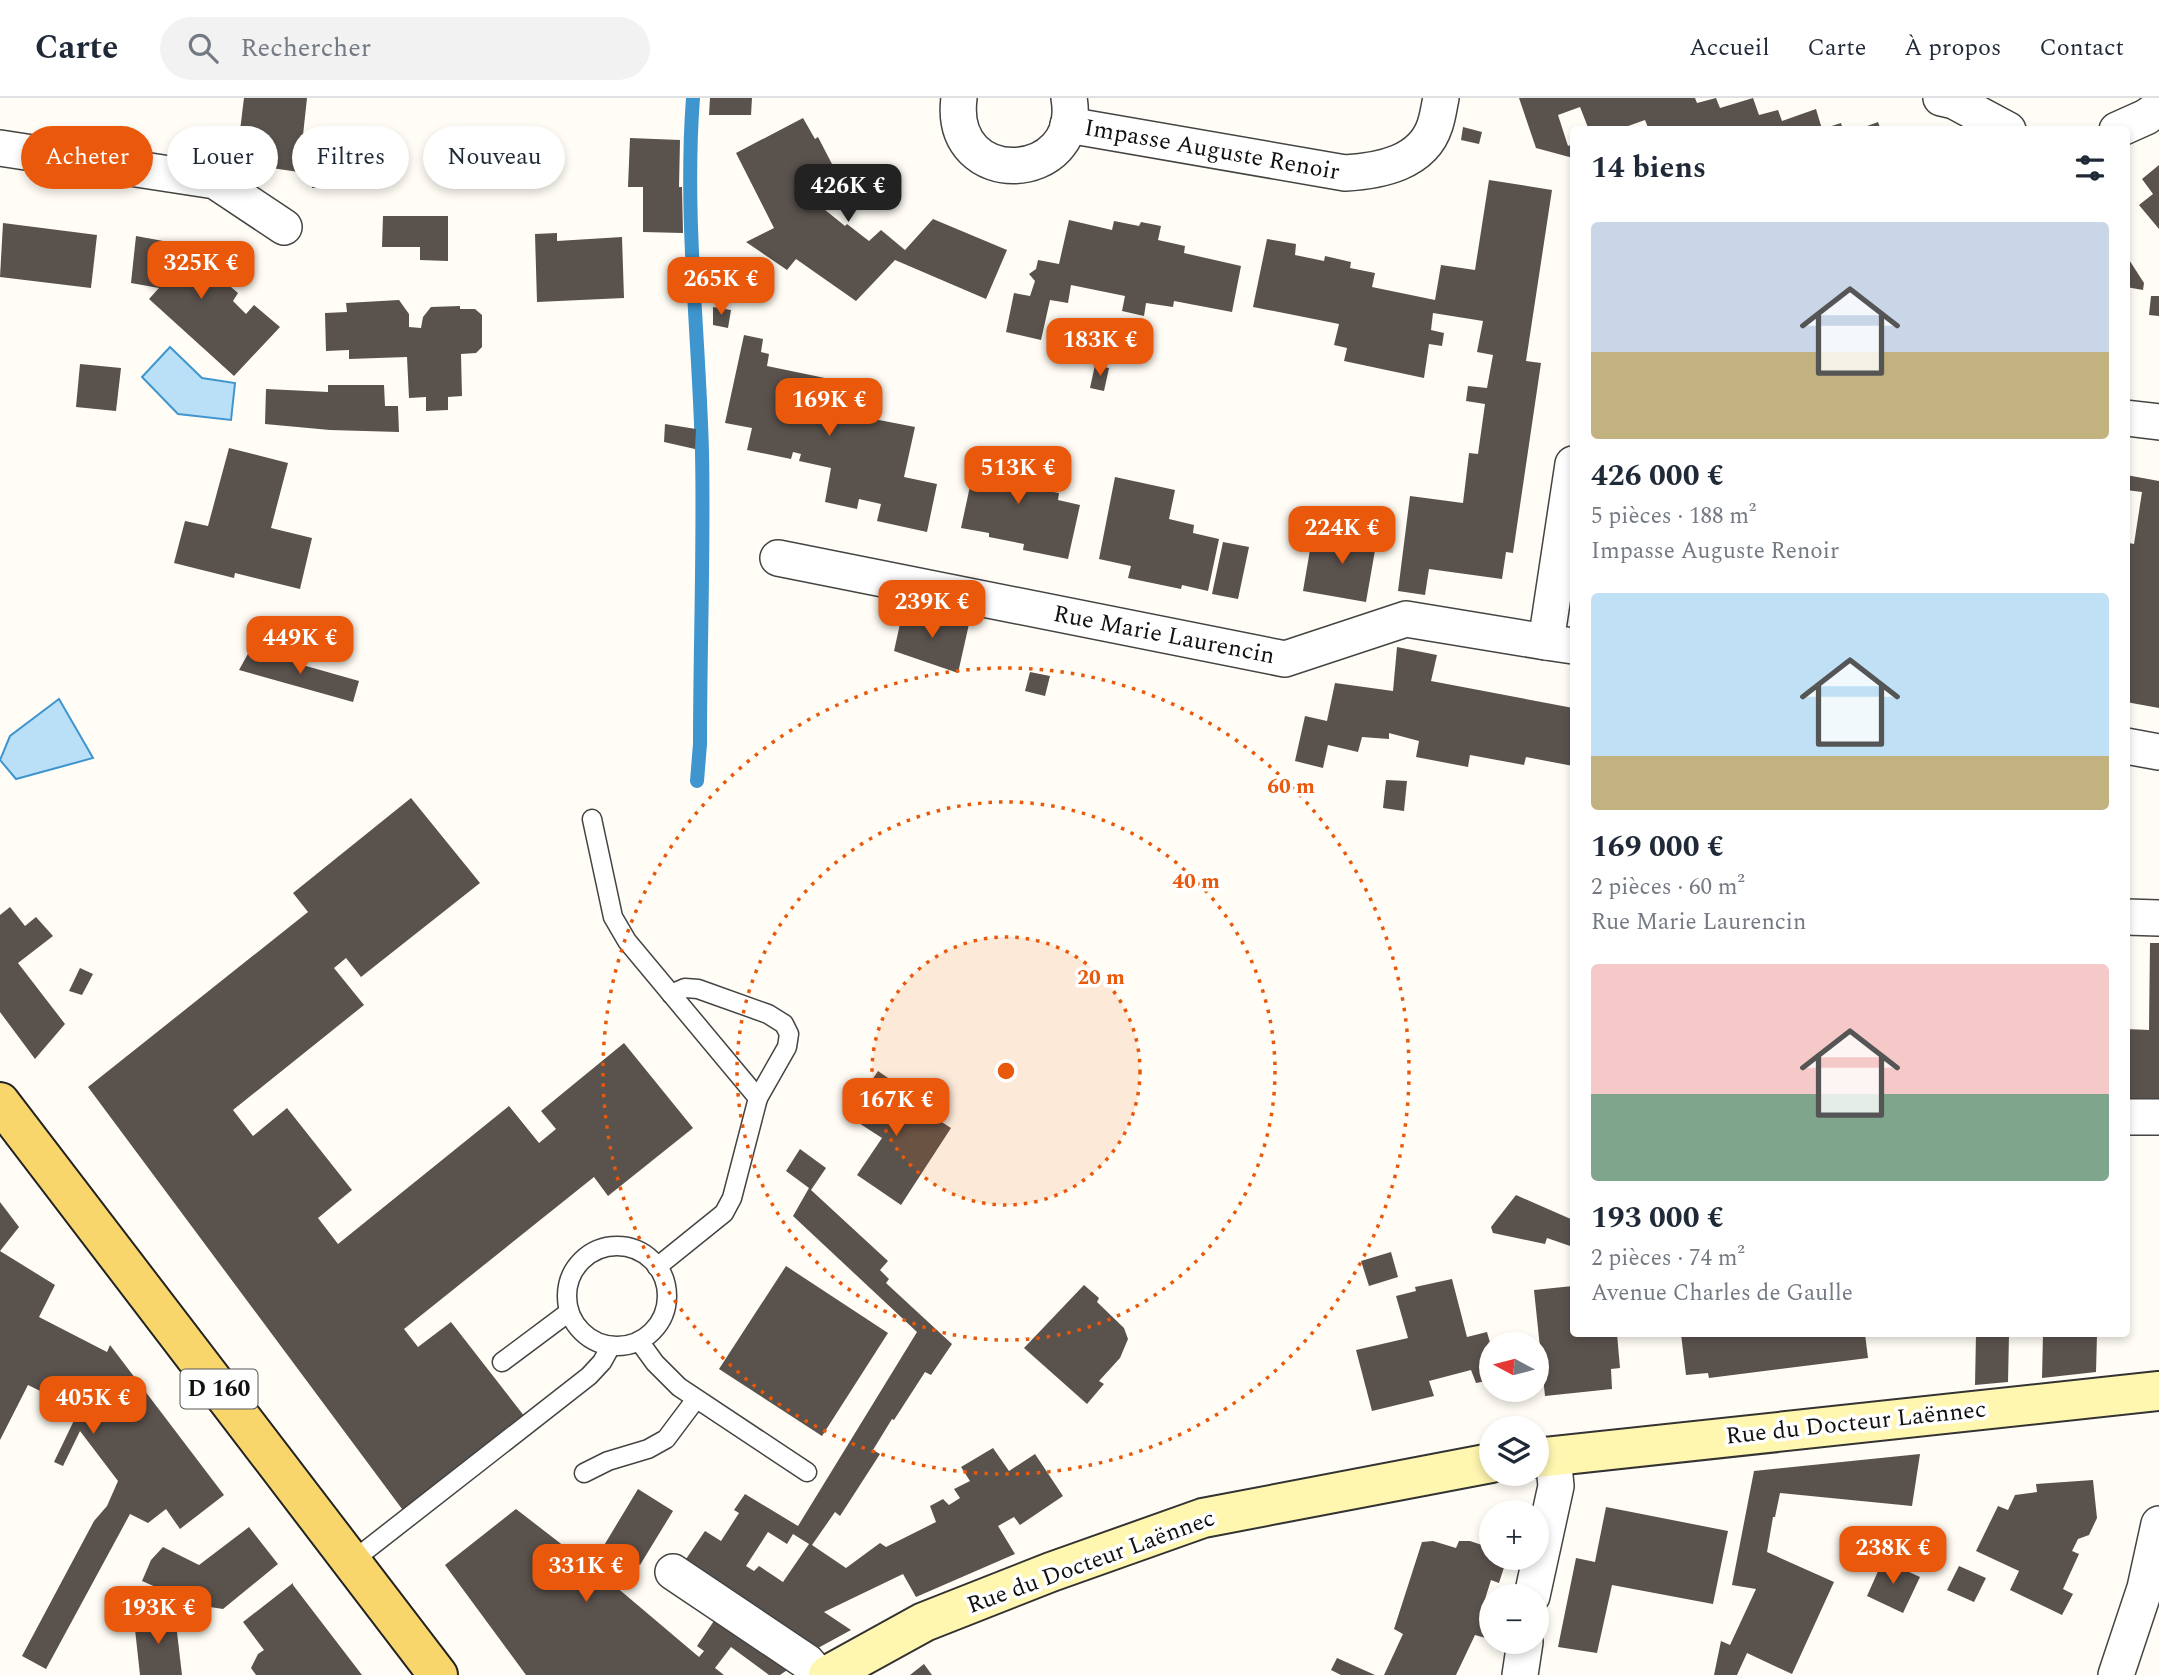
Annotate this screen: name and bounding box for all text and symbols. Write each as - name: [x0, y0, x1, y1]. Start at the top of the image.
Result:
- search box: [160, 17, 650, 80]
- text: Carte: [35, 23, 118, 73]
- text: Rechercher: [240, 28, 371, 68]
- icon: search: [184, 29, 222, 67]
- text: Accueil: [1689, 30, 1769, 66]
- text: Carte: [1807, 30, 1866, 66]
- text: À propos: [1904, 30, 2001, 66]
- text: Contact: [2039, 30, 2124, 66]
- street label: Impasse Auguste Renoir: [1081, 110, 1343, 190]
- chip: Acheter: [21, 126, 153, 189]
- chip: Louer: [167, 126, 278, 189]
- chip: Filtres: [292, 126, 409, 189]
- chip: Nouveau: [423, 126, 565, 189]
- text: 14 biens: [1591, 145, 1706, 191]
- icon: filters: [2071, 149, 2109, 187]
- pin: 426K €: [791, 164, 905, 224]
- text: 426K €: [810, 169, 886, 204]
- pin: 325K €: [144, 242, 258, 301]
- text: 325K €: [163, 246, 239, 281]
- pin: 265K €: [664, 258, 778, 317]
- text: 265K €: [683, 262, 759, 297]
- icon: home: [1787, 268, 1913, 394]
- pin: 183K €: [1043, 318, 1157, 378]
- text: 183K €: [1062, 323, 1138, 358]
- pin: 169K €: [772, 378, 886, 438]
- text: 169K €: [791, 383, 867, 418]
- pin: 513K €: [961, 446, 1075, 506]
- text: 513K €: [980, 451, 1056, 486]
- text: 426 000 €: [1591, 453, 1724, 499]
- text: 5 pièces · 188 m²: [1591, 499, 1756, 534]
- pin: 224K €: [1285, 506, 1399, 566]
- text: 224K €: [1304, 511, 1380, 546]
- text: Impasse Auguste Renoir: [1591, 534, 1839, 569]
- pin: 239K €: [875, 580, 989, 640]
- text: 239K €: [894, 585, 970, 620]
- street label: Rue Marie Laurencin: [1050, 596, 1278, 674]
- pin: 449K €: [243, 616, 357, 676]
- text: 449K €: [262, 621, 338, 656]
- icon: home: [1787, 639, 1913, 765]
- text: 60 m: [1267, 771, 1315, 803]
- text: 169 000 €: [1591, 824, 1724, 870]
- text: 40 m: [1172, 866, 1220, 898]
- text: 2 pièces · 60 m²: [1591, 870, 1745, 905]
- text: Rue Marie Laurencin: [1591, 905, 1806, 940]
- text: 20 m: [1077, 962, 1125, 994]
- icon: home: [1787, 1010, 1913, 1136]
- centre of rings: [994, 1059, 1018, 1083]
- pin: 167K €: [839, 1079, 953, 1138]
- text: 167K €: [858, 1083, 934, 1118]
- text: 193 000 €: [1591, 1195, 1724, 1241]
- text: 2 pièces · 74 m²: [1591, 1241, 1745, 1276]
- text: Avenue Charles de Gaulle: [1591, 1276, 1853, 1311]
- north arrow: [1479, 1332, 1549, 1402]
- map controls: [1479, 1332, 1549, 1654]
- road number: D 160: [180, 1370, 258, 1408]
- pin: 405K €: [36, 1376, 150, 1436]
- text: 405K €: [55, 1381, 131, 1416]
- street label: Rue du Docteur Laënnec: [1724, 1391, 1988, 1455]
- button: layers: [1479, 1416, 1549, 1486]
- street label: Rue du Docteur Laënnec: [962, 1500, 1220, 1624]
- button: +: [1479, 1500, 1549, 1570]
- pin: 238K €: [1836, 1526, 1950, 1586]
- text: 238K €: [1855, 1531, 1931, 1566]
- pin: 331K €: [529, 1544, 643, 1604]
- text: 331K €: [548, 1549, 624, 1584]
- button: −: [1479, 1584, 1549, 1654]
- pin: 193K €: [101, 1586, 215, 1646]
- text: 193K €: [120, 1591, 196, 1626]

